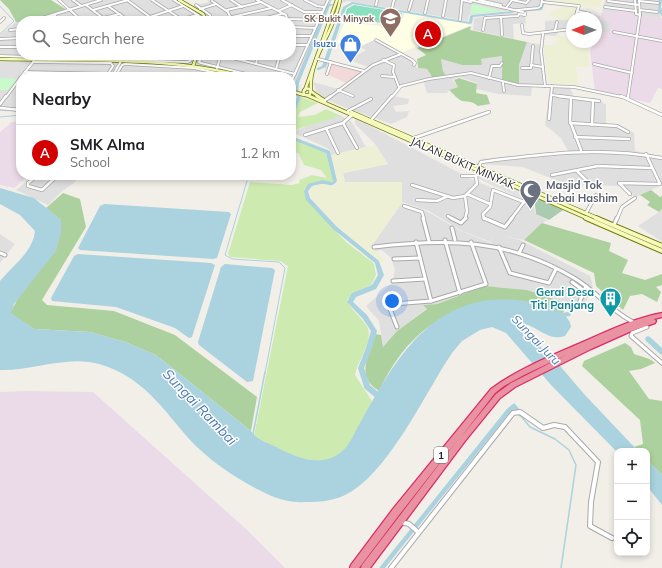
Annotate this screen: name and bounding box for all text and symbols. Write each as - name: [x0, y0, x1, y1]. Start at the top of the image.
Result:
- school or university icon: SK Bukit Minyak: [377, 6, 403, 39]
- north arrow: [566, 12, 602, 48]
- place label: SK Bukit Minyak: [304, 13, 375, 25]
- search box: [16, 16, 296, 60]
- pin: A: [415, 19, 441, 49]
- icon: search: [30, 27, 52, 49]
- text: Search here: [62, 29, 144, 48]
- shop icon: Isuzu: [338, 31, 364, 64]
- place label: Isuzu: [313, 38, 336, 49]
- text: Nearby: [32, 88, 91, 109]
- street label: JALAN BUKIT MINYAK: [409, 134, 518, 193]
- text: SMK Alma: [70, 135, 145, 154]
- text: A: [40, 145, 50, 161]
- text: 1.2 km: [240, 145, 280, 161]
- text: School: [70, 154, 110, 170]
- mosque icon: Masjid Tok Lebai Hashim: [518, 178, 544, 211]
- place label: Masjid Tok Lebai Hashim: [546, 178, 618, 205]
- place label: Gerai Desa Titi Panjang: [531, 285, 594, 312]
- building icon: Gerai Desa Titi Panjang: [597, 285, 623, 318]
- your location: [382, 291, 402, 311]
- water label: Sungai Juru: [509, 311, 564, 368]
- water label: Sungai Rambai: [159, 365, 241, 449]
- road number: 1: [434, 447, 448, 463]
- map controls: [614, 448, 650, 556]
- button: +: [614, 448, 650, 484]
- button: −: [614, 484, 650, 520]
- button: locate: [614, 520, 650, 556]

